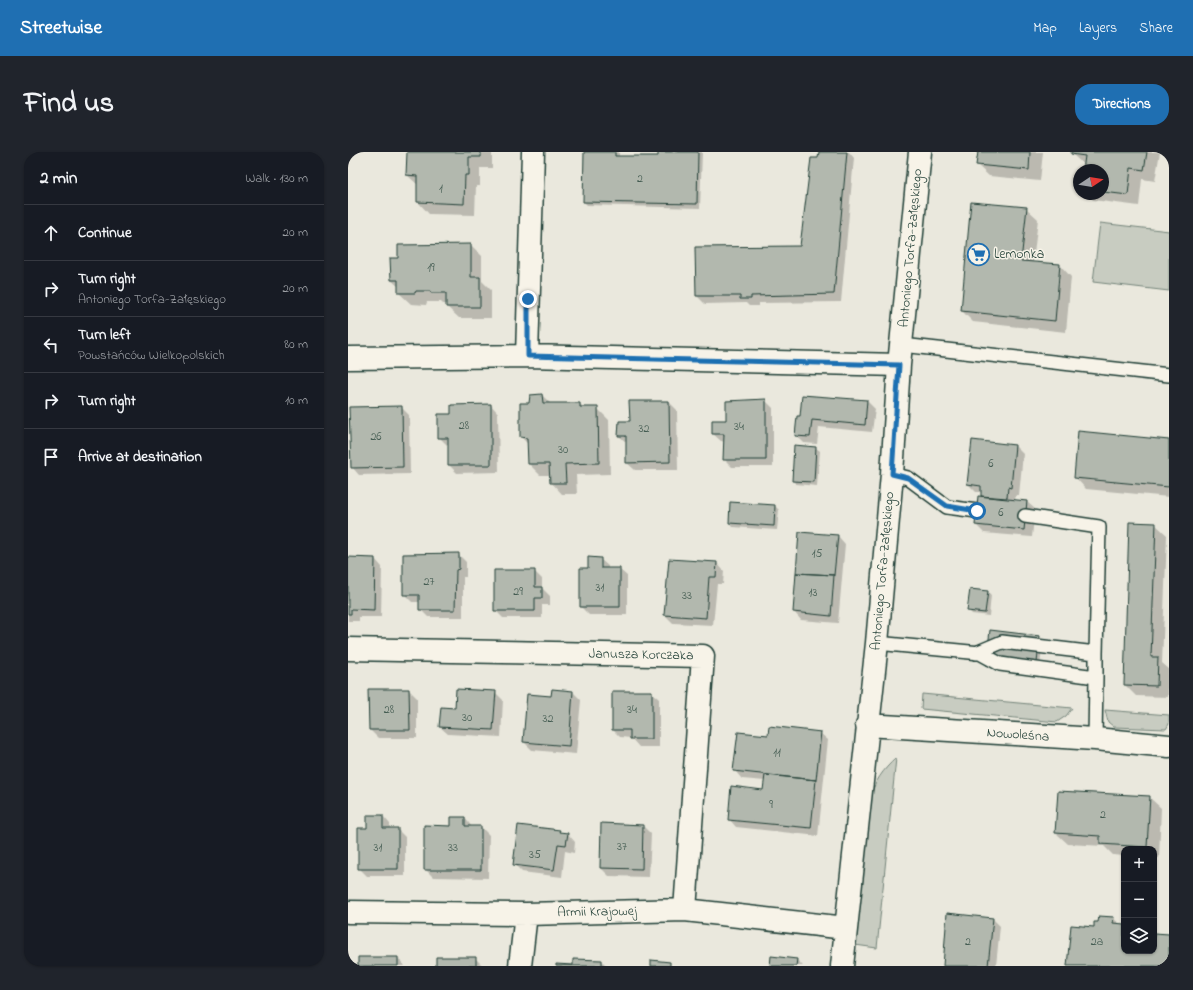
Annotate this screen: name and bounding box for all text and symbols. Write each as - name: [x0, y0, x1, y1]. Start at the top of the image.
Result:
- text: Streetwise: [20, 15, 102, 42]
- text: Map: [1033, 18, 1057, 39]
- text: Layers: [1079, 18, 1117, 39]
- text: Share: [1139, 18, 1173, 39]
- text: Find us: [24, 84, 114, 125]
- button: Directions: [1075, 84, 1169, 125]
- north arrow: [1073, 164, 1109, 200]
- text: 2 min: [40, 166, 77, 191]
- street label: Antoniego Torfa-Załęskiego: [894, 168, 929, 328]
- text: Walk · 130 m: [245, 169, 308, 188]
- house number: 2: [637, 170, 643, 188]
- house number: 1: [439, 180, 443, 198]
- icon: ahead: [40, 222, 62, 244]
- text: Continue: [78, 222, 132, 244]
- text: 20 m: [283, 223, 308, 242]
- supermarket icon: Lemonka: [965, 241, 991, 267]
- place label: Lemonka: [994, 244, 1044, 265]
- house number: 19: [427, 259, 435, 277]
- text: Turn right: [78, 268, 136, 290]
- icon: right: [40, 278, 62, 300]
- text: 20 m: [283, 279, 308, 298]
- text: Antoniego Torfa-Załęskiego: [78, 290, 226, 309]
- route end: [519, 290, 537, 308]
- text: Turn left: [78, 324, 131, 346]
- icon: left: [40, 334, 62, 356]
- text: 80 m: [284, 335, 308, 354]
- text: Powstańców Wielkopolskich: [78, 346, 225, 365]
- icon: right: [40, 390, 62, 412]
- text: Turn right: [78, 390, 136, 412]
- text: 10 m: [285, 391, 308, 410]
- house number: 28: [459, 417, 470, 435]
- house number: 34: [734, 418, 744, 436]
- house number: 32: [639, 420, 649, 438]
- house number: 26: [370, 428, 382, 446]
- house number: 30: [558, 441, 568, 459]
- icon: arrive: [40, 446, 62, 468]
- text: Arrive at destination: [78, 446, 202, 468]
- house number: 6: [988, 455, 994, 473]
- street label: Antoniego Torfa-Załęskiego: [866, 491, 901, 651]
- route start: [968, 502, 986, 520]
- house number: 6: [998, 504, 1004, 522]
- house number: 15: [812, 545, 822, 563]
- house number: 27: [424, 573, 435, 591]
- house number: 31: [596, 579, 605, 597]
- house number: 29: [513, 583, 523, 601]
- house number: 13: [809, 584, 817, 602]
- house number: 33: [682, 587, 692, 605]
- street label: Janusza Korczaka: [588, 644, 694, 666]
- house number: 28: [384, 701, 395, 719]
- house number: 34: [627, 701, 637, 719]
- house number: 30: [462, 709, 472, 727]
- house number: 32: [543, 710, 553, 728]
- street label: Nowoleśna: [986, 722, 1050, 748]
- house number: 11: [773, 744, 781, 762]
- house number: 9: [769, 796, 773, 814]
- house number: 2: [1100, 806, 1106, 824]
- house number: 37: [617, 838, 627, 856]
- house number: 31: [374, 839, 383, 857]
- house number: 33: [448, 839, 458, 857]
- house number: 35: [529, 846, 541, 864]
- map controls: [1121, 846, 1157, 954]
- button: +: [1121, 846, 1157, 882]
- button: −: [1121, 882, 1157, 918]
- street label: Armii Krajowej: [557, 901, 638, 923]
- button: layers: [1121, 918, 1157, 954]
- house number: 2: [965, 933, 971, 951]
- house number: 2a: [1091, 933, 1103, 951]

